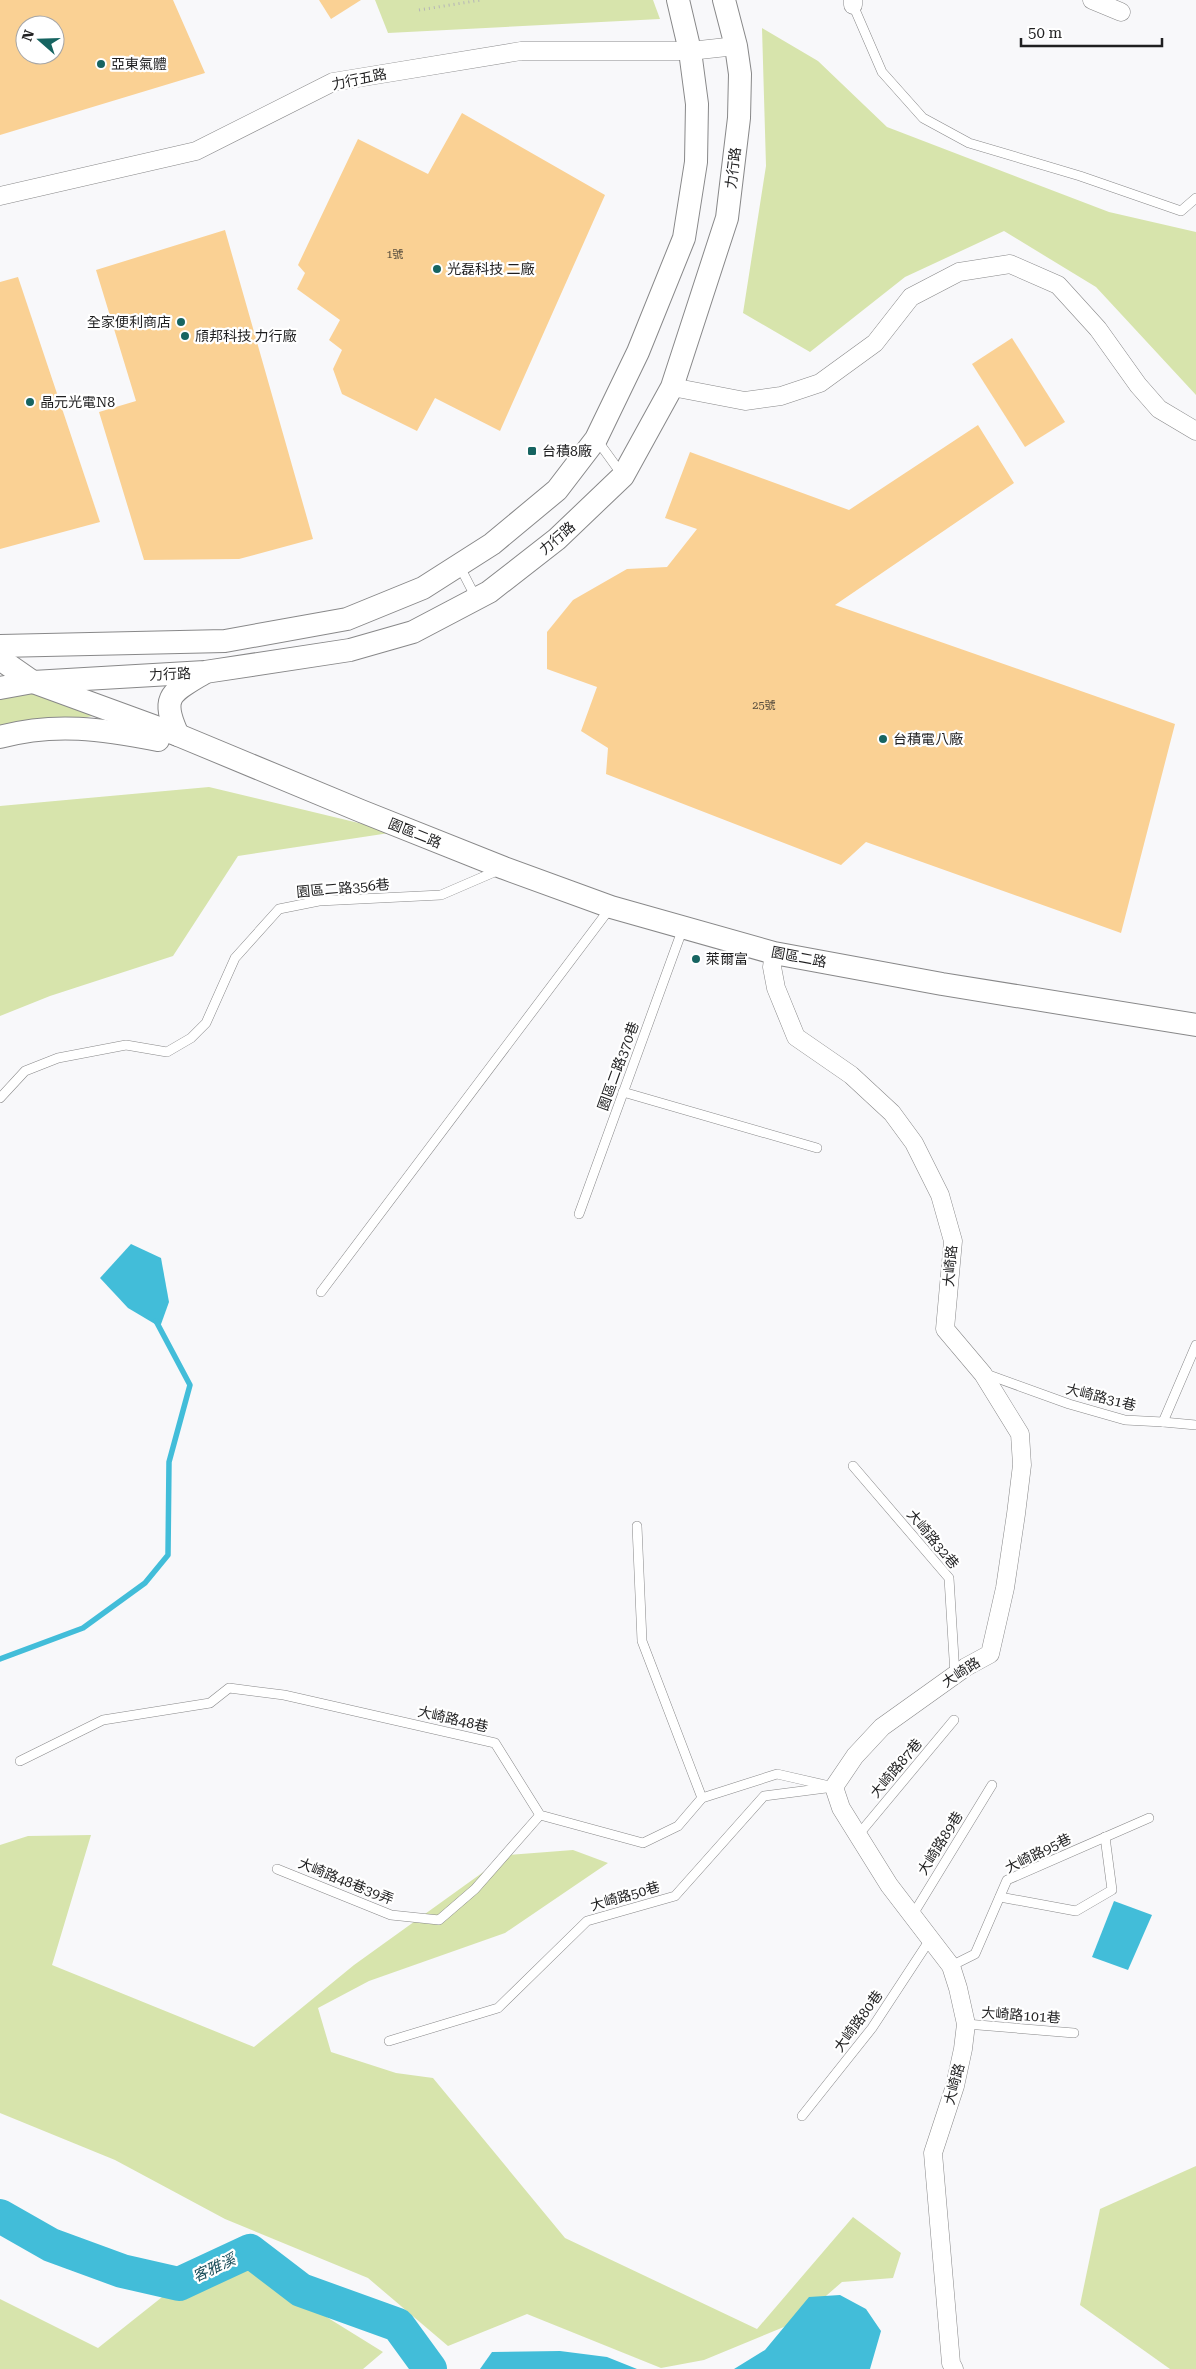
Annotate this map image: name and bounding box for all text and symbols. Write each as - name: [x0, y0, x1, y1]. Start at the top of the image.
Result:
- north arrow: [15, 15, 65, 65]
- scale bar: [1021, 15, 1162, 47]
- text: 50 m: [1028, 24, 1063, 42]
- text: N: [18, 28, 37, 43]
- place label: 亞東氣體: [111, 56, 167, 72]
- marker: 亞東氣體: [95, 58, 107, 70]
- street label: 力行五路: [330, 65, 388, 93]
- street label: 力行路: [723, 146, 743, 190]
- house number: 1號: [386, 248, 404, 261]
- place label: 光磊科技 二廠: [447, 261, 535, 277]
- marker: 光磊科技 二廠: [431, 263, 443, 275]
- place label: 全家便利商店: [87, 314, 171, 330]
- marker: 全家便利商店: [175, 316, 187, 328]
- place label: 頎邦科技 力行廠: [195, 328, 297, 344]
- marker: 頎邦科技 力行廠: [179, 330, 191, 342]
- place label: 晶元光電N8: [40, 394, 115, 410]
- marker: 晶元光電N8: [24, 396, 36, 408]
- place label: 台積8廠: [542, 443, 592, 459]
- marker: 台積8廠: [526, 445, 538, 457]
- street label: 力行路: [536, 518, 578, 558]
- street label: 力行路: [149, 665, 191, 683]
- house number: 25號: [752, 699, 776, 712]
- place label: 台積電八廠: [893, 731, 963, 747]
- marker: 台積電八廠: [877, 733, 889, 745]
- street label: 園區二路: [386, 815, 444, 851]
- street label: 園區二路356巷: [296, 876, 390, 900]
- street label: 園區二路: [770, 944, 828, 970]
- place label: 萊爾富: [706, 951, 748, 967]
- marker: 萊爾富: [690, 953, 702, 965]
- street label: 園區二路370巷: [594, 1019, 642, 1113]
- street label: 大崎路: [940, 1244, 960, 1288]
- street label: 大崎路31巷: [1064, 1381, 1138, 1413]
- street label: 大崎路32巷: [904, 1506, 962, 1572]
- street label: 大崎路: [939, 1654, 983, 1690]
- street label: 大崎路48巷: [416, 1703, 490, 1735]
- street label: 大崎路87巷: [867, 1735, 925, 1801]
- street label: 大崎路89巷: [914, 1808, 966, 1878]
- street label: 大崎路95巷: [1002, 1830, 1074, 1876]
- street label: 大崎路48巷39弄: [296, 1855, 396, 1907]
- street label: 大崎路50巷: [588, 1878, 662, 1914]
- street label: 大崎路80巷: [830, 1987, 886, 2055]
- street label: 大崎路101巷: [981, 2004, 1061, 2026]
- street label: 大崎路: [941, 2062, 967, 2106]
- water label: 客雅溪: [190, 2249, 240, 2286]

